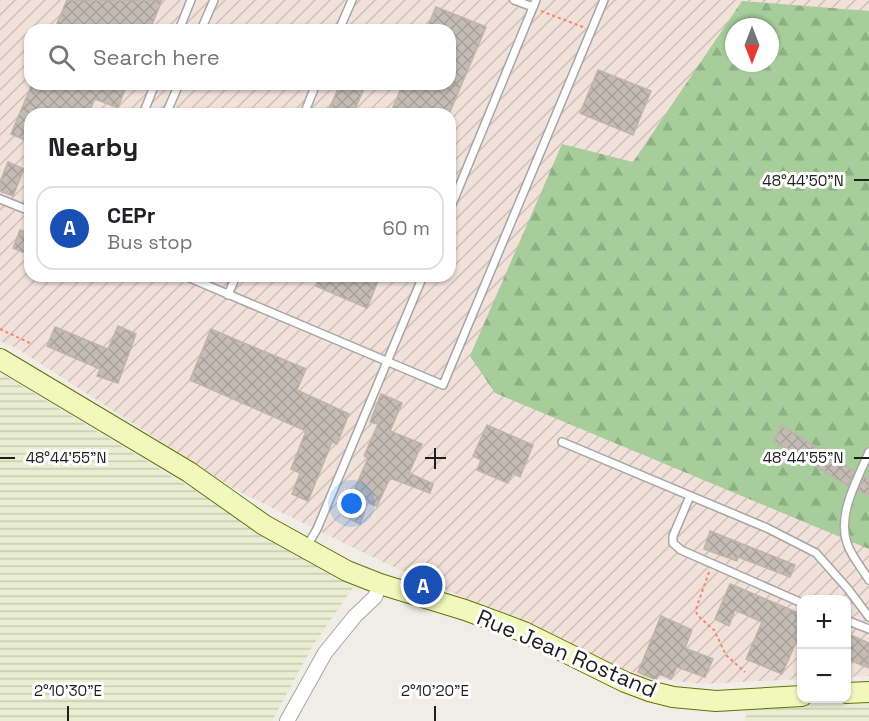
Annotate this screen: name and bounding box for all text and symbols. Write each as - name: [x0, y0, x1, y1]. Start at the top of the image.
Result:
- north arrow: [725, 18, 779, 72]
- search box: [24, 24, 456, 90]
- icon: search: [45, 41, 78, 74]
- text: Search here: [93, 43, 220, 71]
- text: Nearby: [48, 130, 138, 164]
- text: 48°44'50"N: [762, 171, 844, 190]
- text: CEPr: [107, 201, 155, 229]
- text: A: [63, 215, 76, 241]
- text: 60 m: [383, 215, 430, 241]
- text: Bus stop: [107, 229, 193, 255]
- text: 48°44'55"N: [26, 448, 106, 467]
- text: 48°44'55"N: [763, 448, 843, 467]
- your location: [337, 489, 366, 518]
- pin: A: [404, 562, 442, 608]
- map controls: [797, 595, 851, 703]
- button: +: [797, 595, 851, 649]
- street label: Rue Jean Rostand: [473, 603, 661, 703]
- button: −: [797, 649, 851, 703]
- text: 2°10'30"E: [34, 681, 102, 700]
- text: 2°10'20"E: [401, 681, 469, 700]

